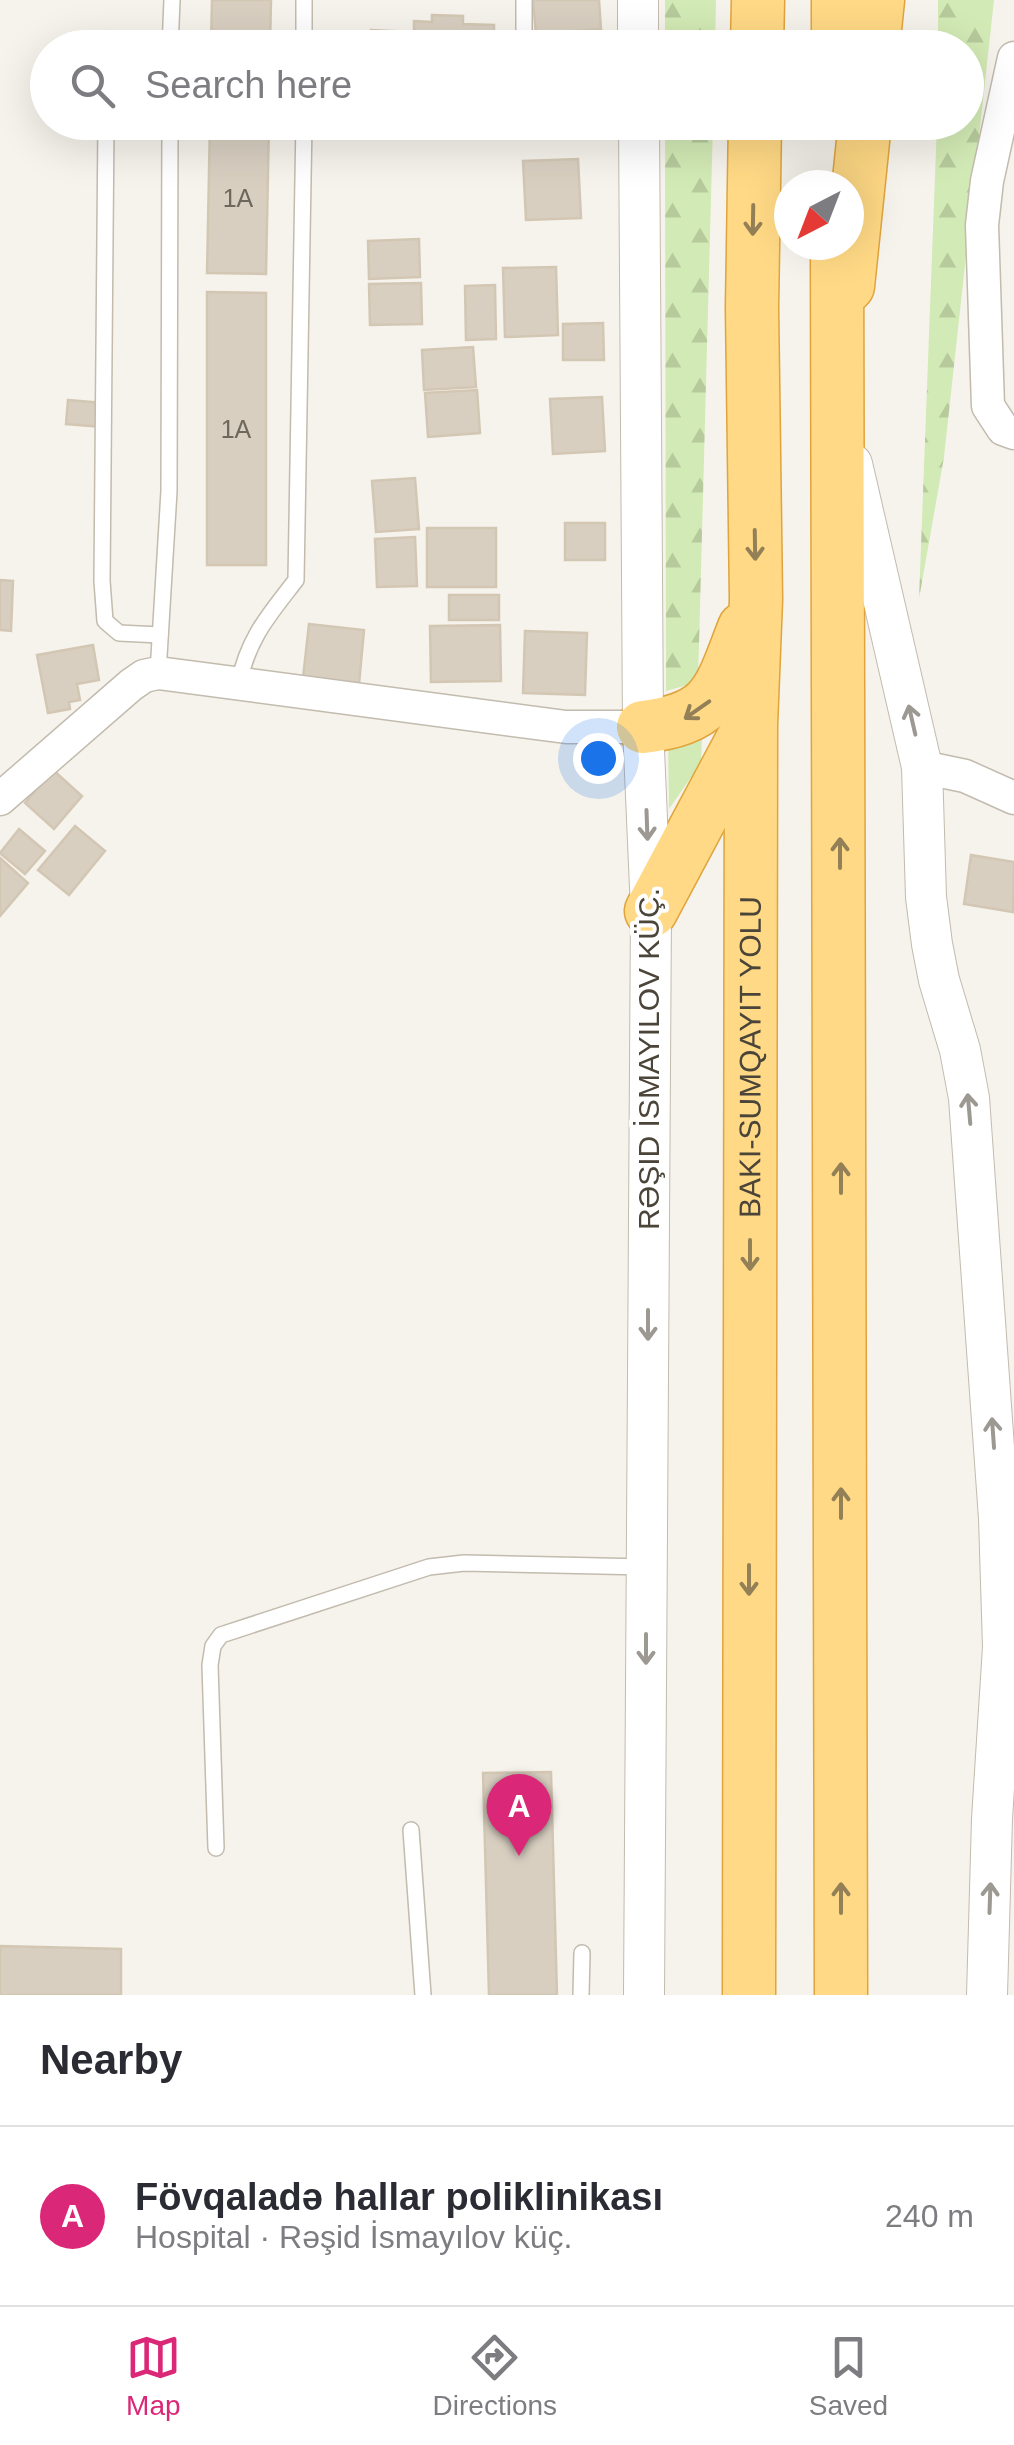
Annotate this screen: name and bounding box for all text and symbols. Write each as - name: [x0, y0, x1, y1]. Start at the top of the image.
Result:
- search box: [30, 30, 984, 140]
- icon: search: [65, 58, 120, 113]
- text: Search here: [145, 64, 352, 106]
- north arrow: [774, 170, 864, 260]
- house number: 1A: [223, 184, 254, 212]
- one-way arrow: [744, 203, 763, 235]
- house number: 1A: [221, 415, 252, 443]
- one-way arrow: [746, 528, 764, 560]
- one-way arrow: [684, 699, 711, 720]
- one-way arrow: [901, 705, 920, 737]
- your location: [573, 733, 624, 784]
- one-way arrow: [638, 808, 657, 840]
- one-way arrow: [830, 837, 850, 870]
- street label: RƏŞID İSMAYILOV KÜÇ.: [632, 888, 665, 1230]
- street label: BAKI-SUMQAYIT YOLU: [733, 896, 767, 1218]
- one-way arrow: [959, 1094, 978, 1126]
- one-way arrow: [832, 1162, 850, 1194]
- one-way arrow: [740, 1238, 760, 1270]
- one-way arrow: [638, 1308, 658, 1340]
- one-way arrow: [983, 1418, 1002, 1450]
- one-way arrow: [832, 1487, 851, 1519]
- one-way arrow: [740, 1562, 758, 1595]
- one-way arrow: [636, 1632, 656, 1665]
- pin: A: [486, 1774, 552, 1856]
- one-way arrow: [832, 1882, 850, 1914]
- one-way arrow: [980, 1882, 999, 1914]
- text: Nearby: [40, 2036, 182, 2083]
- text: Fövqaladə hallar poliklinikası: [135, 2176, 663, 2218]
- text: A: [61, 2198, 84, 2234]
- text: 240 m: [885, 2198, 974, 2234]
- text: Hospital · Rəşid İsmayılov küç.: [135, 2219, 572, 2255]
- tab: Map: [126, 2330, 181, 2422]
- tab: Directions: [433, 2330, 557, 2422]
- tab: Saved: [809, 2330, 888, 2422]

